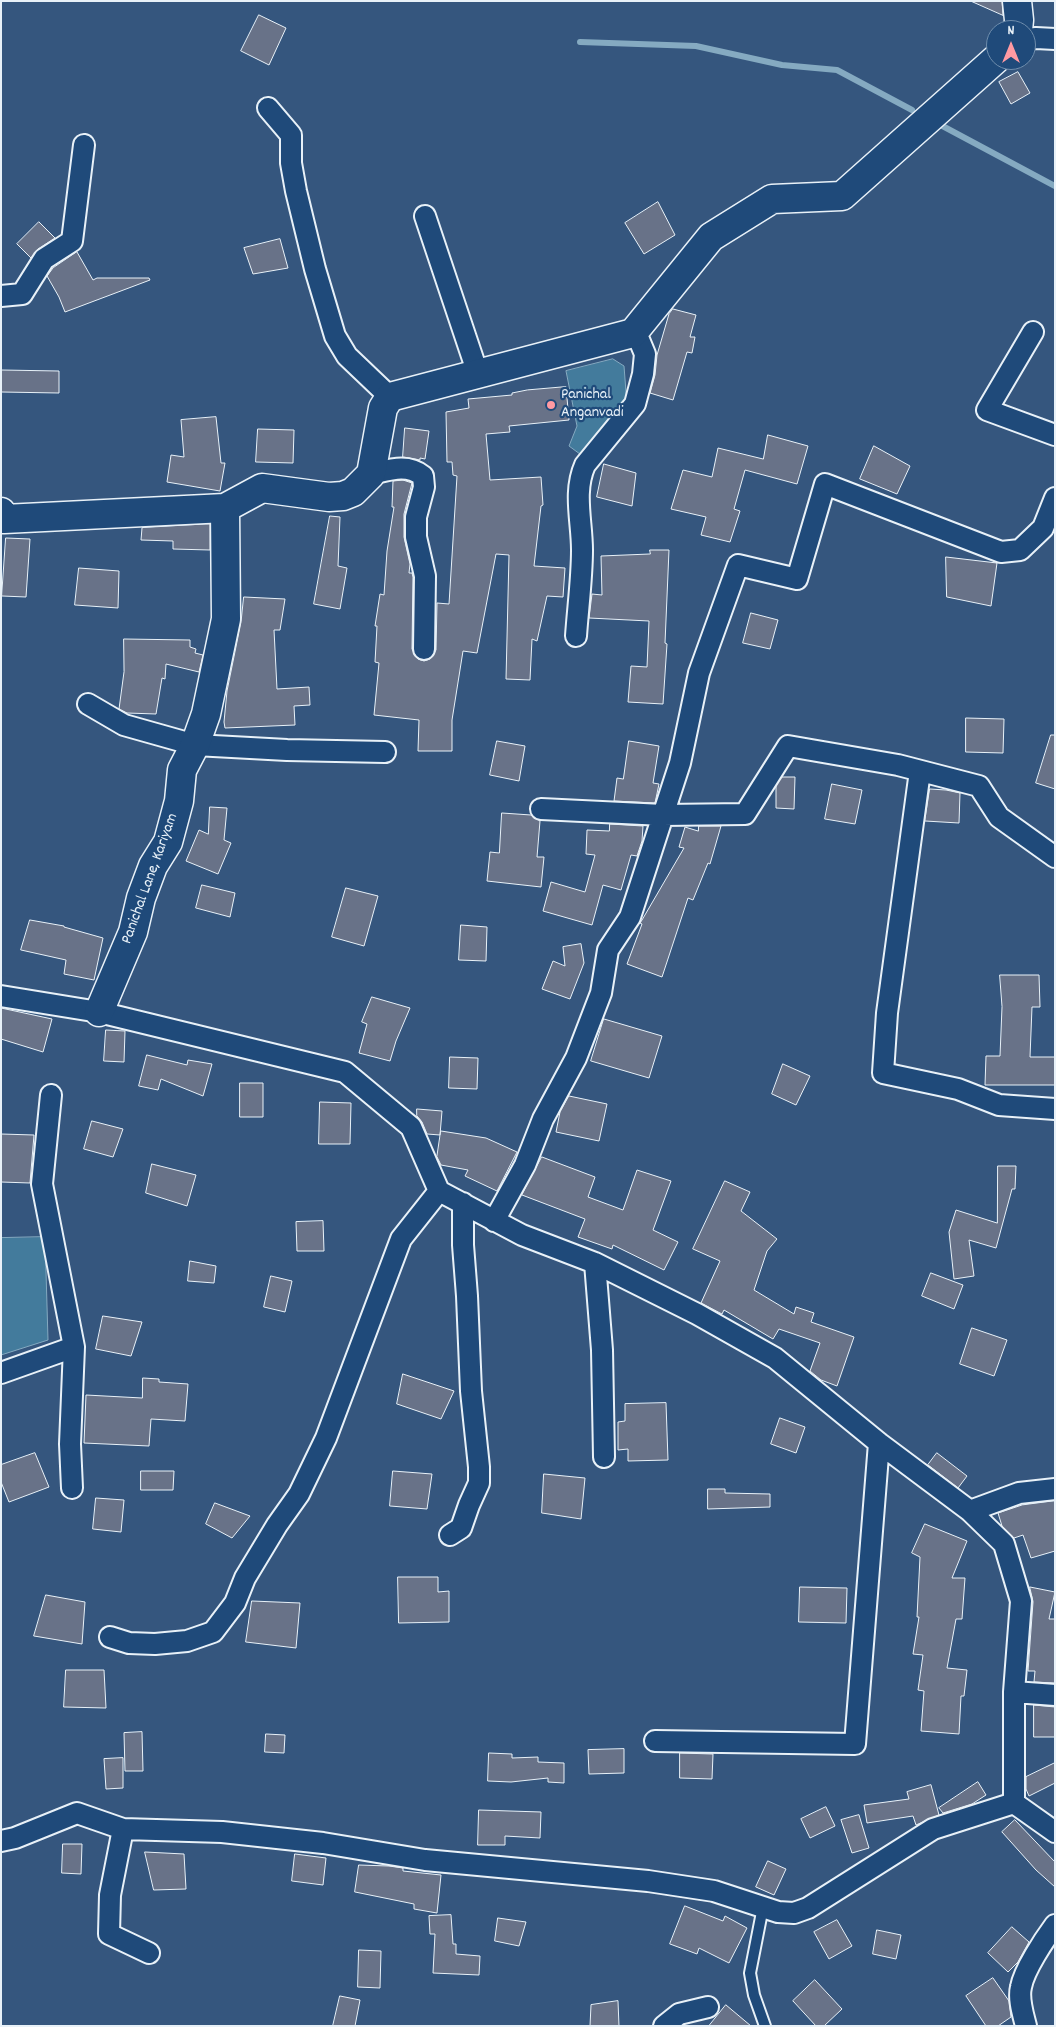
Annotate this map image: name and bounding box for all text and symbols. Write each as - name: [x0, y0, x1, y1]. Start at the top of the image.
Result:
- north arrow: [986, 20, 1036, 70]
- text: N: [1008, 21, 1014, 41]
- place label: Panichal Anganvadi: [561, 386, 624, 424]
- marker: Panichal Anganvadi: [545, 399, 557, 411]
- street label: Panichal Lane, Kariyam: [118, 811, 184, 947]

